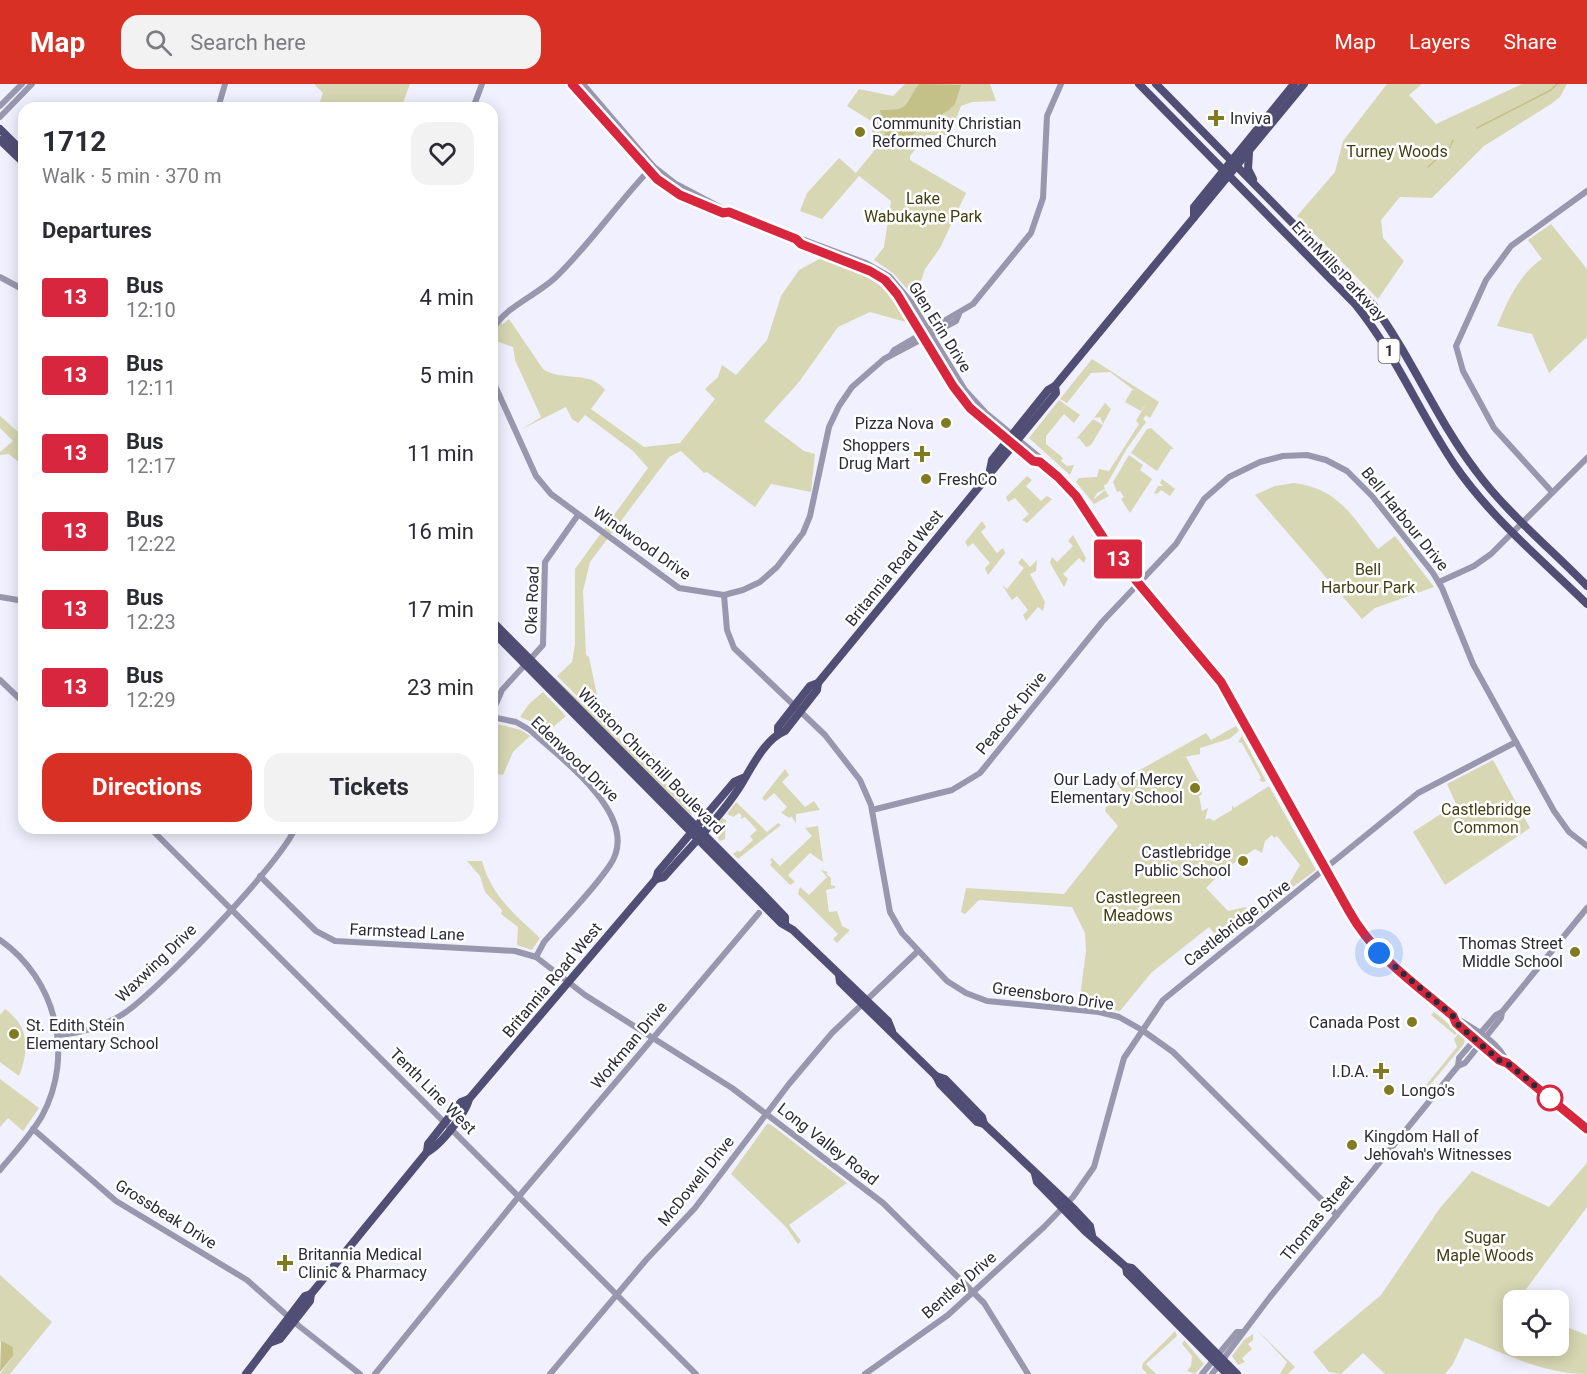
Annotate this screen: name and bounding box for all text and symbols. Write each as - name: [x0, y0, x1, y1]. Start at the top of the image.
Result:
- search box: [121, 15, 541, 69]
- text: Map: [30, 26, 85, 59]
- icon: search: [142, 26, 175, 59]
- text: Search here: [190, 30, 306, 55]
- text: Map: [1334, 30, 1376, 54]
- text: Layers: [1409, 30, 1470, 54]
- text: Share: [1503, 30, 1557, 54]
- marker: Inviva: [1207, 109, 1225, 127]
- place label: Inviva: [1230, 109, 1271, 128]
- place label: Community Christian Reformed Church: [872, 114, 1021, 151]
- button: heart: [411, 122, 474, 185]
- text: 1712: [42, 125, 106, 158]
- marker: Community Christian Reformed Church: [853, 125, 867, 139]
- park label: Turney Woods: [1346, 142, 1448, 161]
- text: Walk · 5 min · 370 m: [42, 164, 221, 188]
- park label: Lake Wabukayne Park: [864, 189, 983, 226]
- street label: Erin Mills Parkway: [1288, 217, 1390, 325]
- text: Departures: [42, 218, 152, 243]
- text: Bus: [126, 273, 164, 298]
- street label: Glen Erin Drive: [905, 278, 975, 376]
- text: 13: [63, 285, 87, 309]
- text: 4 min: [419, 285, 474, 310]
- text: 12:10: [126, 298, 176, 322]
- road number: 1: [1378, 339, 1400, 363]
- text: Bus: [126, 351, 164, 376]
- text: 13: [63, 363, 87, 387]
- text: 5 min: [419, 363, 474, 388]
- text: 12:11: [126, 376, 176, 400]
- place label: Pizza Nova: [855, 414, 934, 433]
- marker: Pizza Nova: [939, 416, 953, 430]
- text: Bus: [126, 429, 164, 454]
- place label: Shoppers Drug Mart: [839, 436, 910, 473]
- text: 13: [63, 441, 87, 465]
- text: 11 min: [407, 441, 474, 466]
- marker: Shoppers Drug Mart: [915, 447, 929, 461]
- text: 12:17: [126, 454, 176, 478]
- street label: Bell Harbour Drive: [1357, 463, 1453, 575]
- place label: FreshCo: [938, 470, 997, 489]
- marker: FreshCo: [919, 472, 933, 486]
- street label: Windwood Drive: [589, 502, 695, 584]
- street label: Britannia Road West: [841, 506, 947, 630]
- text: Bus: [126, 507, 164, 532]
- text: 13: [63, 519, 87, 543]
- text: 16 min: [407, 519, 474, 544]
- text: 12:22: [126, 532, 176, 556]
- line badge: 13: [1091, 540, 1145, 578]
- text: 13: [1106, 547, 1130, 571]
- park label: Bell Harbour Park: [1321, 560, 1416, 597]
- street label: Oka Road: [521, 565, 543, 635]
- text: Bus: [126, 585, 164, 610]
- text: 13: [63, 597, 87, 621]
- text: 17 min: [407, 597, 474, 622]
- text: 12:23: [126, 610, 176, 634]
- text: Bus: [126, 663, 164, 688]
- street label: Peacock Drive: [972, 668, 1050, 758]
- text: 13: [63, 675, 87, 699]
- text: 23 min: [407, 675, 474, 700]
- street label: Winston Churchill Boulevard: [574, 684, 728, 838]
- text: 12:29: [126, 688, 176, 712]
- street label: Edenwood Drive: [527, 712, 623, 806]
- button: Directions: [42, 753, 252, 822]
- button: Tickets: [264, 753, 474, 822]
- place label: Our Lady of Mercy Elementary School: [1050, 770, 1183, 807]
- marker: Our Lady of Mercy Elementary School: [1188, 781, 1202, 795]
- park label: Castlebridge Common: [1441, 800, 1531, 837]
- place label: Castlebridge Public School: [1134, 843, 1231, 880]
- marker: Castlebridge Public School: [1236, 854, 1250, 868]
- street label: Castlebridge Drive: [1180, 876, 1294, 970]
- park label: Castlegreen Meadows: [1095, 888, 1181, 925]
- street label: Britannia Road West: [498, 919, 606, 1041]
- street label: Waxwing Drive: [112, 920, 200, 1006]
- street label: Farmstead Lane: [349, 920, 465, 944]
- place label: Thomas Street Middle School: [1458, 934, 1563, 971]
- your location: [1364, 938, 1394, 968]
- marker: Thomas Street Middle School: [1568, 945, 1582, 959]
- street label: Greensboro Drive: [991, 978, 1115, 1014]
- street label: Workman Drive: [587, 997, 671, 1093]
- place label: Canada Post: [1309, 1013, 1400, 1032]
- marker: Canada Post: [1405, 1015, 1419, 1029]
- place label: St. Edith Stein Elementary School: [26, 1016, 159, 1053]
- marker: St. Edith Stein Elementary School: [7, 1027, 21, 1041]
- street label: Tenth Line West: [386, 1044, 480, 1138]
- place label: I.D.A.: [1332, 1062, 1369, 1081]
- marker: I.D.A.: [1374, 1064, 1388, 1078]
- place label: Longo's: [1401, 1081, 1455, 1100]
- marker: Longo's: [1382, 1083, 1396, 1097]
- unlabelled marker: [1537, 1085, 1563, 1111]
- street label: Long Valley Road: [774, 1099, 882, 1189]
- place label: Kingdom Hall of Jehovah's Witnesses: [1364, 1127, 1512, 1164]
- street label: McDowell Drive: [654, 1132, 738, 1230]
- marker: Kingdom Hall of Jehovah's Witnesses: [1345, 1138, 1359, 1152]
- street label: Thomas Street: [1277, 1171, 1357, 1265]
- street label: Grossbeak Drive: [112, 1175, 220, 1253]
- park label: Sugar Maple Woods: [1436, 1228, 1534, 1265]
- place label: Britannia Medical Clinic & Pharmacy: [298, 1245, 427, 1282]
- street label: Bentley Drive: [918, 1248, 1000, 1322]
- marker: Britannia Medical Clinic & Pharmacy: [276, 1254, 294, 1272]
- map controls: [1503, 1290, 1569, 1356]
- button: locate: [1503, 1290, 1569, 1356]

